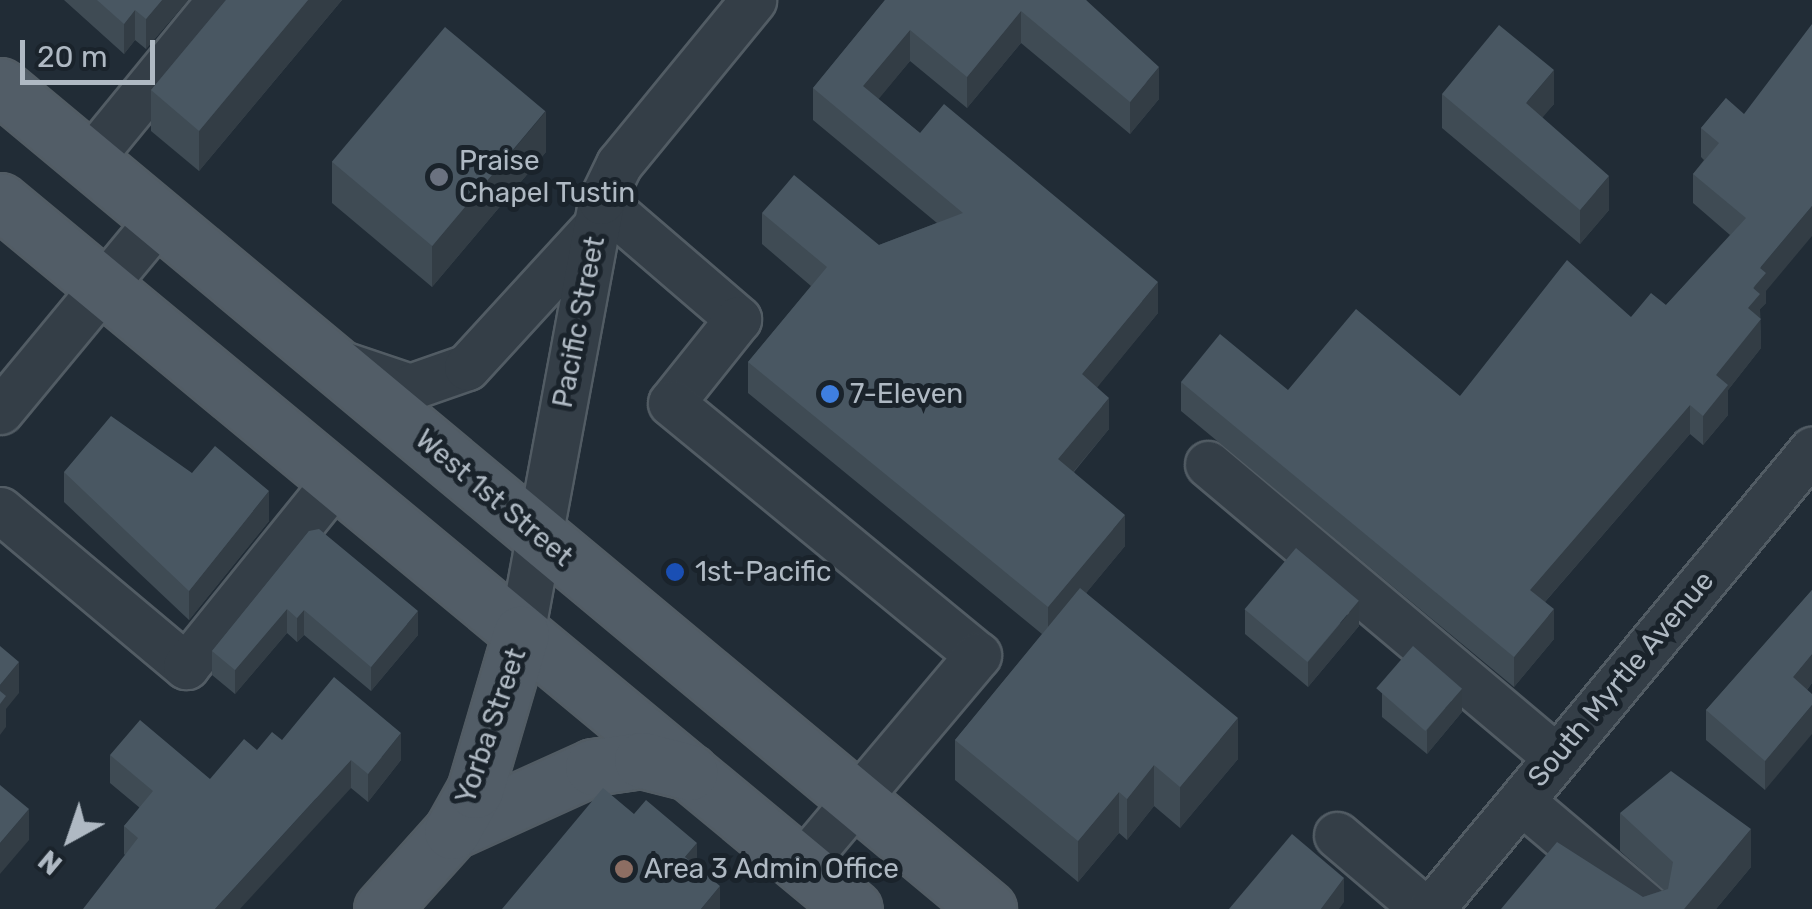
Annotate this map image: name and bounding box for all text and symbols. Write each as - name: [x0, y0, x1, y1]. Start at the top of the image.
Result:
- scale bar: [25, 20, 160, 82]
- text: 20 m: [37, 39, 108, 75]
- place label: Praise Chapel Tustin: [459, 144, 636, 210]
- marker: Praise Chapel Tustin: [428, 166, 450, 188]
- street label: Pacific Street: [546, 233, 612, 411]
- place label: 7-Eleven: [850, 377, 963, 411]
- marker: 7-Eleven: [819, 383, 841, 405]
- street label: West 1st Street: [409, 423, 579, 573]
- place label: 1st-Pacific: [695, 555, 831, 589]
- marker: 1st-Pacific: [664, 561, 686, 583]
- street label: South Myrtle Avenue: [1521, 564, 1721, 794]
- street label: Yorba Street: [449, 644, 533, 808]
- north arrow: [20, 789, 120, 889]
- text: N: [32, 843, 69, 881]
- place label: Area 3 Admin Office: [644, 852, 900, 886]
- marker: Area 3 Admin Office: [613, 858, 635, 880]

